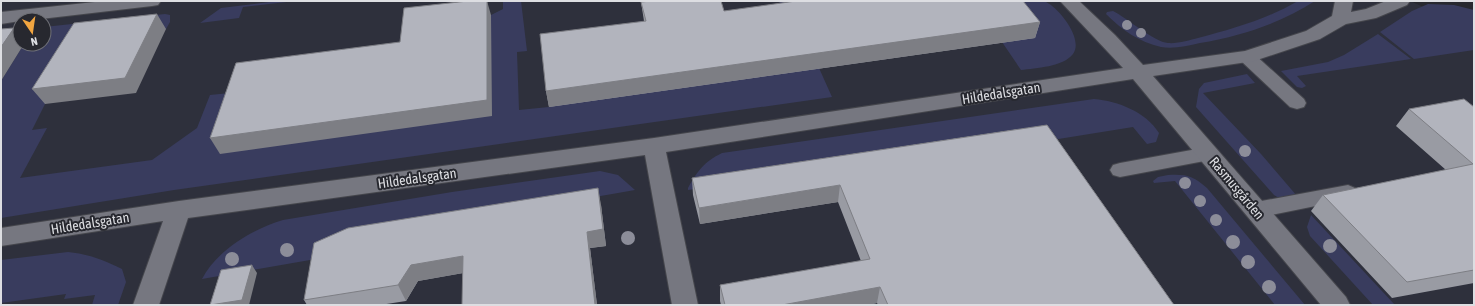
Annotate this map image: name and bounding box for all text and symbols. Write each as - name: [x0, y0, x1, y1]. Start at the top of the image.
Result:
- north arrow: [12, 12, 52, 52]
- text: N: [30, 35, 39, 48]
- street label: Hildedalsgatan: [961, 79, 1041, 107]
- street label: Rasmusgården: [1206, 154, 1268, 222]
- street label: Hildedalsgatan: [377, 165, 457, 191]
- street label: Hildedalsgatan: [50, 209, 130, 237]

